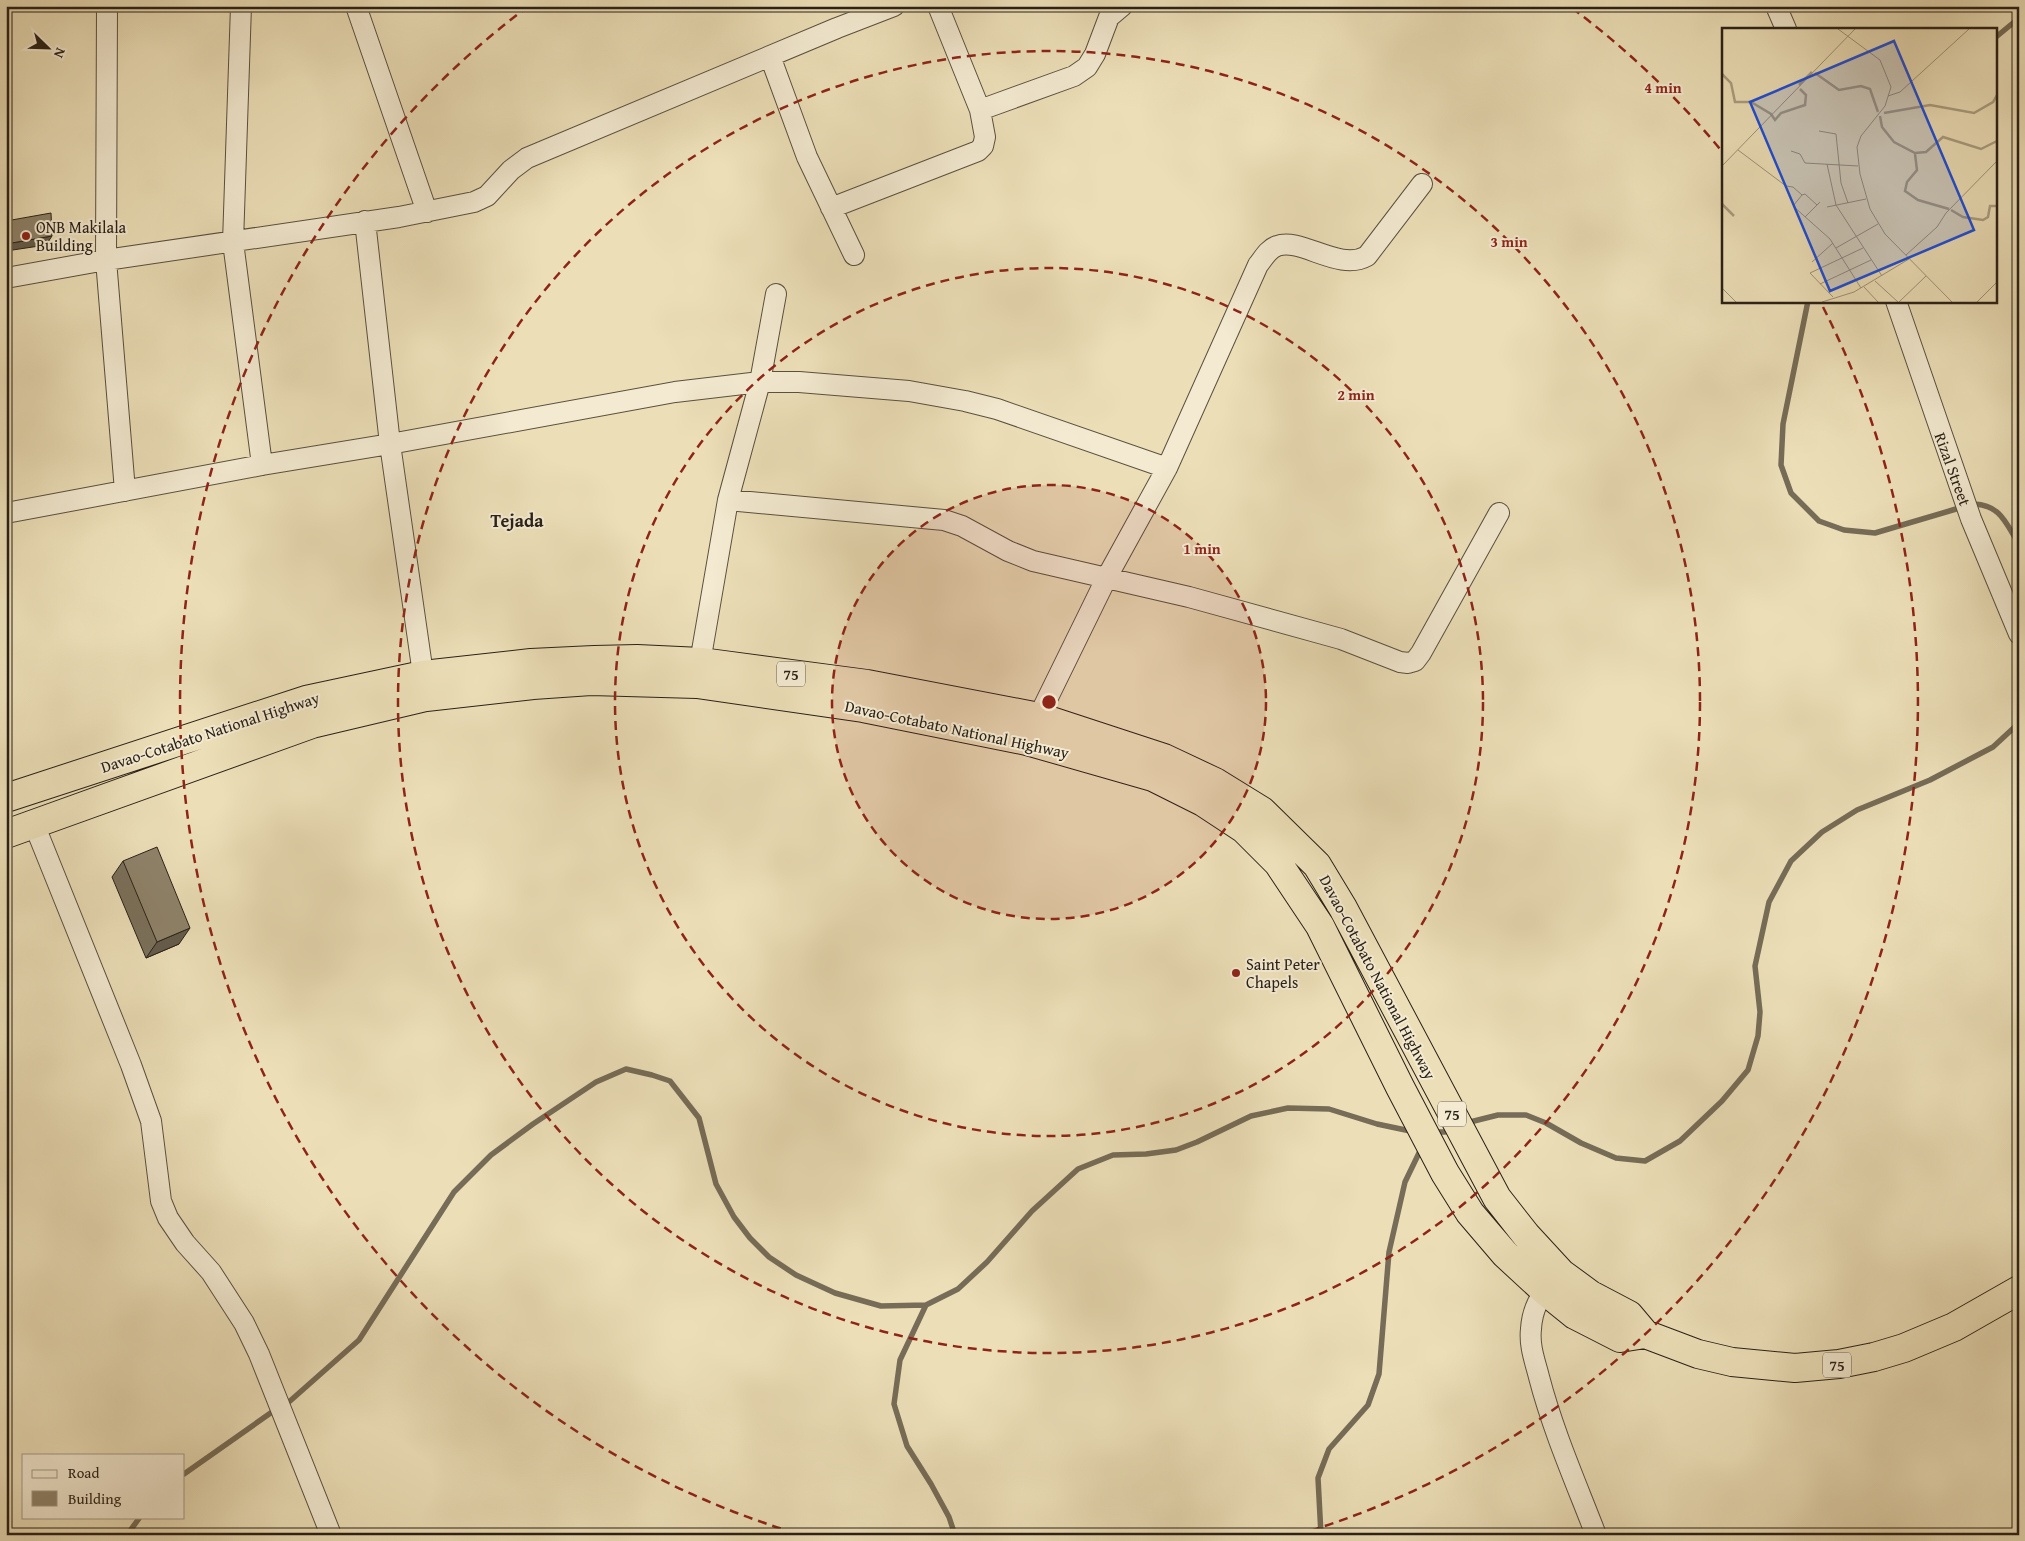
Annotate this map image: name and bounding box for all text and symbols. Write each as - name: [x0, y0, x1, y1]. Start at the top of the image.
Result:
- north arrow: [22, 22, 72, 72]
- inset map: [1722, 28, 1998, 302]
- text: N: [49, 45, 71, 62]
- text: 4 min: [1644, 77, 1682, 98]
- place label: ONB Makilala Building: [36, 215, 127, 257]
- marker: ONB Makilala Building: [20, 230, 32, 242]
- text: 3 min: [1490, 231, 1528, 252]
- text: 2 min: [1337, 384, 1375, 405]
- street label: Rizal Street: [1929, 429, 1978, 509]
- district label: Tejada: [491, 507, 544, 534]
- text: 1 min: [1183, 538, 1221, 559]
- road number: 75: [777, 662, 805, 686]
- street label: Davao-Cotabato National Highway: [98, 685, 323, 779]
- street label: Davao-Cotabato National Highway: [843, 693, 1071, 765]
- centre of rings: [1040, 693, 1058, 711]
- street label: Davao-Cotabato National Highway: [1314, 870, 1442, 1084]
- place label: Saint Peter Chapels: [1246, 952, 1320, 994]
- marker: Saint Peter Chapels: [1230, 967, 1242, 979]
- road number: 75: [1438, 1102, 1466, 1126]
- road number: 75: [1823, 1352, 1851, 1378]
- legend: [22, 1454, 185, 1518]
- text: Road: [68, 1462, 99, 1483]
- text: Building: [68, 1488, 122, 1509]

